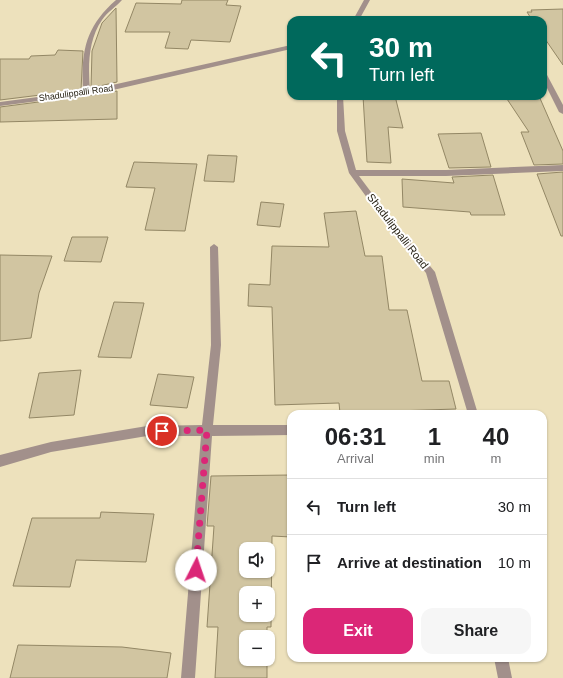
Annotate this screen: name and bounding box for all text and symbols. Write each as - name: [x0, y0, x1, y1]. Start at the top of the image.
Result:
- icon: left: [303, 32, 355, 84]
- text: 30 m: [369, 32, 433, 63]
- text: Turn left: [369, 65, 434, 85]
- street label: Shadulippalli Road: [38, 83, 114, 103]
- street label: Shadulippalli Road: [365, 191, 431, 271]
- pin: [145, 414, 179, 448]
- icon: arrive: [151, 420, 173, 442]
- text: 06:31: [325, 423, 386, 450]
- text: 1: [428, 423, 441, 450]
- text: 40: [483, 423, 509, 450]
- text: Arrival: [337, 451, 374, 466]
- text: min: [424, 451, 445, 466]
- text: m: [490, 451, 501, 466]
- icon: left: [303, 496, 325, 518]
- text: Turn left: [337, 498, 396, 515]
- text: 30 m: [498, 498, 531, 515]
- map controls: [239, 542, 275, 666]
- button: sound: [239, 542, 275, 578]
- position arrow: [175, 549, 217, 591]
- icon: arrive: [303, 552, 325, 574]
- text: Arrive at destination: [337, 554, 482, 571]
- text: 10 m: [498, 554, 531, 571]
- button: +: [239, 586, 275, 622]
- button: Exit: [303, 608, 413, 654]
- button: Share: [421, 608, 531, 654]
- button: −: [239, 630, 275, 666]

